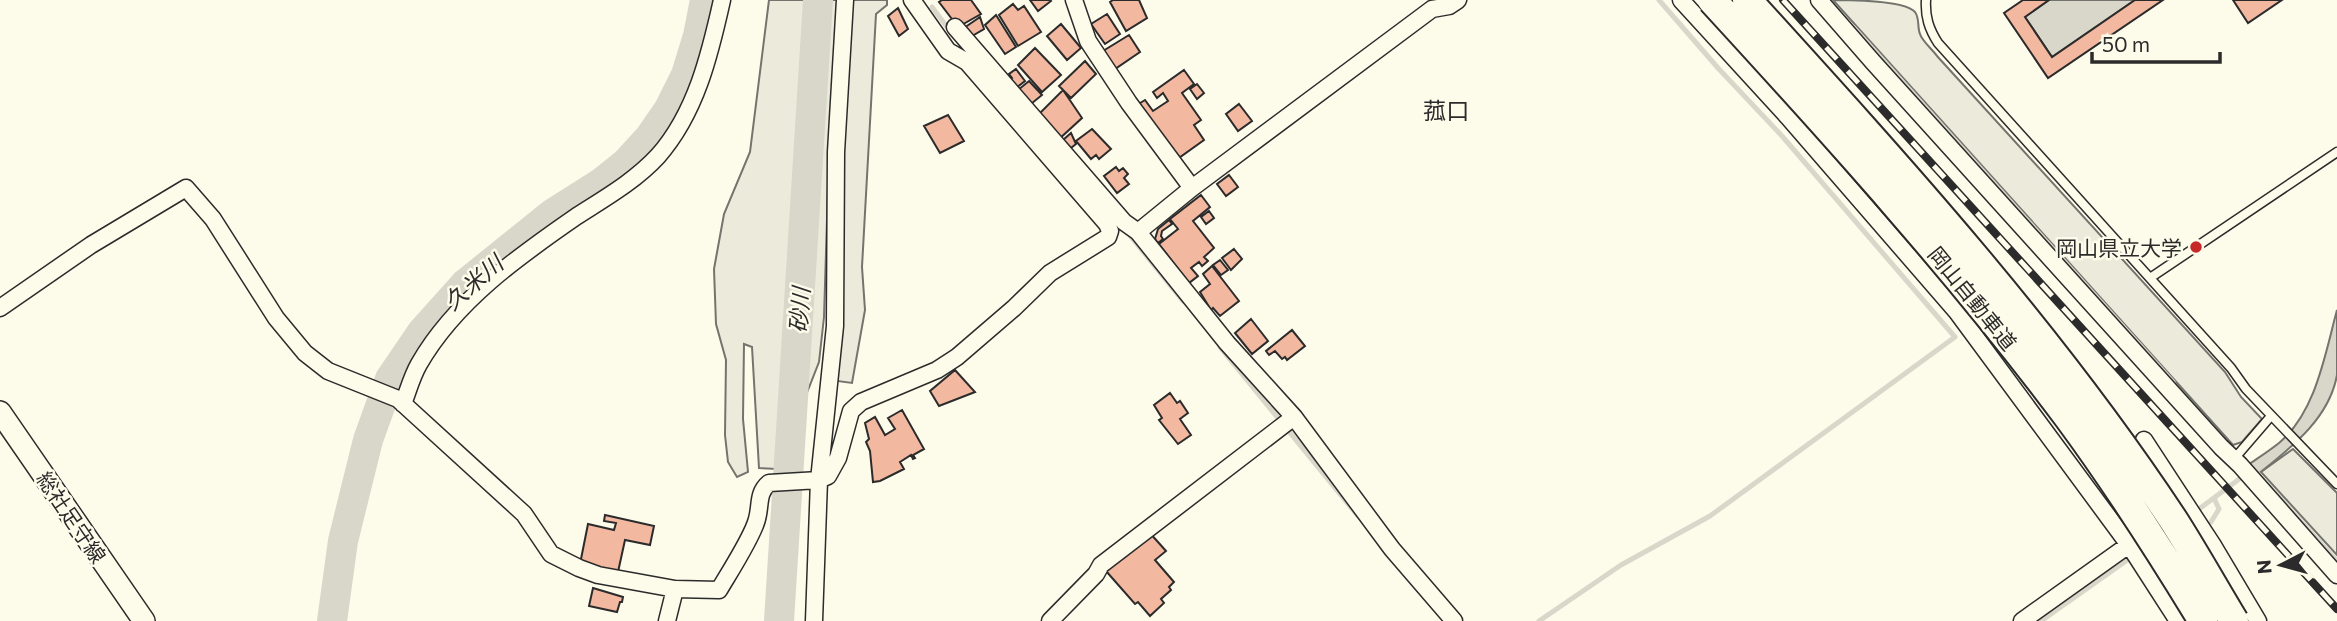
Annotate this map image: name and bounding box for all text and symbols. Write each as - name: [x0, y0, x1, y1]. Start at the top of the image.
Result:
- scale bar: [2092, 21, 2220, 65]
- text: 50 m: [2102, 31, 2150, 56]
- district label: 菰口: [1423, 96, 1469, 124]
- place label: 岡山県立大学: [2056, 235, 2182, 260]
- marker: 岡山県立大学: [2188, 239, 2204, 255]
- street label: 岡山自動車道: [1924, 241, 2022, 355]
- water label: 久米川: [438, 247, 510, 315]
- water label: 砂川: [783, 283, 815, 334]
- street label: 総社足守線: [32, 466, 112, 568]
- north arrow: [2246, 530, 2316, 600]
- text: N: [2251, 559, 2276, 575]

